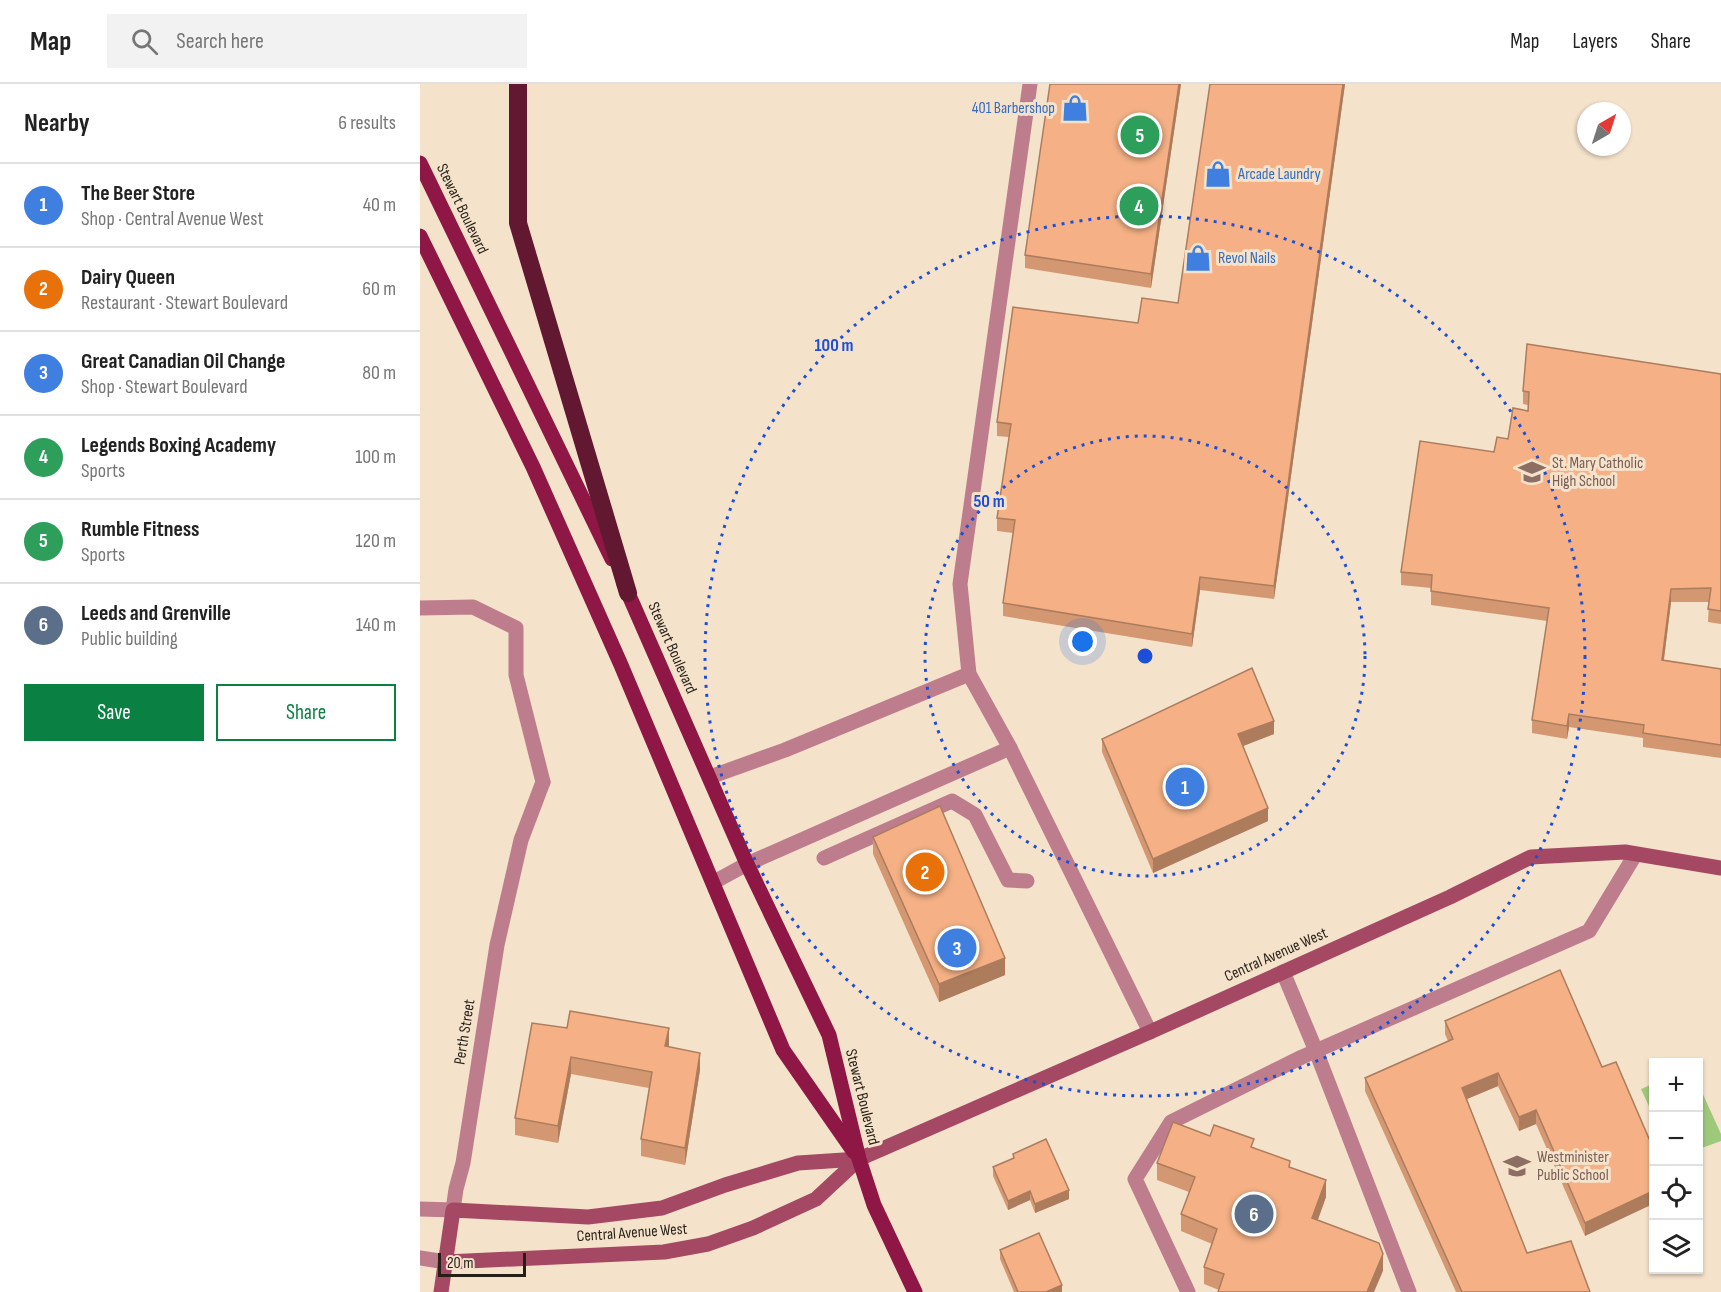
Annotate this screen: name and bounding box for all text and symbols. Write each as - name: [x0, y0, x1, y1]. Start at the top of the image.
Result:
- search box: [107, 14, 527, 68]
- text: Map: [30, 25, 71, 58]
- icon: search: [128, 25, 161, 58]
- text: Search here: [176, 28, 264, 55]
- text: Map: [1510, 29, 1539, 54]
- text: Layers: [1572, 29, 1618, 54]
- text: Share: [1651, 29, 1691, 54]
- shop icon: 401 Barbershop: [1060, 93, 1090, 123]
- place label: 401 Barbershop: [972, 99, 1055, 118]
- north arrow: [1577, 102, 1631, 156]
- text: Nearby: [24, 108, 90, 139]
- text: 6 results: [338, 111, 396, 135]
- pin: 5: [1120, 112, 1160, 158]
- shop icon: Arcade Laundry: [1203, 159, 1233, 189]
- street label: Stewart Boulevard: [432, 161, 492, 257]
- place label: Arcade Laundry: [1237, 165, 1321, 184]
- text: The Beer Store: [81, 180, 195, 207]
- pin: 4: [1120, 184, 1158, 228]
- text: 1: [40, 193, 47, 217]
- text: 40 m: [363, 193, 396, 217]
- text: Shop · Central Avenue West: [81, 207, 264, 231]
- shop icon: Revol Nails: [1183, 243, 1213, 273]
- place label: Revol Nails: [1218, 249, 1276, 268]
- text: Dairy Queen: [81, 264, 175, 291]
- text: 2: [39, 277, 48, 301]
- text: 60 m: [362, 277, 396, 301]
- text: Restaurant · Stewart Boulevard: [81, 291, 288, 315]
- text: 100 m: [815, 335, 854, 356]
- text: Great Canadian Oil Change: [81, 348, 286, 375]
- text: 3: [39, 361, 48, 385]
- text: 80 m: [362, 361, 396, 385]
- text: Shop · Stewart Boulevard: [81, 375, 248, 399]
- text: Legends Boxing Academy: [81, 432, 276, 459]
- text: 4: [39, 445, 48, 469]
- text: 100 m: [355, 445, 396, 469]
- place label: St. Mary Catholic High School: [1552, 454, 1643, 491]
- school or university icon: St. Mary Catholic High School: [1517, 457, 1547, 487]
- text: Sports: [81, 459, 125, 483]
- text: 50 m: [973, 491, 1005, 512]
- text: Rumble Fitness: [81, 516, 200, 543]
- text: 5: [39, 529, 48, 553]
- text: 120 m: [356, 529, 396, 553]
- text: Sports: [81, 543, 125, 567]
- street label: Stewart Boulevard: [643, 599, 701, 697]
- text: Leeds and Grenville: [81, 600, 231, 627]
- text: 6: [39, 613, 48, 637]
- text: 140 m: [356, 613, 396, 637]
- text: Public building: [81, 627, 178, 651]
- your location: [1068, 627, 1097, 656]
- centre of rings: [1135, 646, 1155, 666]
- button: Save: [24, 684, 204, 741]
- button: Share: [216, 684, 396, 741]
- pin: 1: [1166, 764, 1204, 810]
- pin: 2: [906, 850, 944, 894]
- street label: Central Avenue West: [1222, 924, 1331, 986]
- pin: 3: [938, 926, 976, 970]
- street label: Perth Street: [450, 998, 480, 1066]
- street label: Stewart Boulevard: [841, 1047, 883, 1147]
- map controls: [1649, 1058, 1703, 1274]
- button: +: [1649, 1058, 1703, 1112]
- button: −: [1649, 1112, 1703, 1166]
- place label: Westminister Public School: [1537, 1148, 1609, 1185]
- school or university icon: Westminister Public School: [1502, 1151, 1532, 1181]
- button: locate: [1649, 1166, 1703, 1220]
- pin: 6: [1234, 1192, 1274, 1236]
- street label: Central Avenue West: [576, 1220, 688, 1246]
- button: layers: [1649, 1220, 1703, 1274]
- scale bar: [438, 1250, 526, 1278]
- text: 20 m: [447, 1254, 474, 1273]

